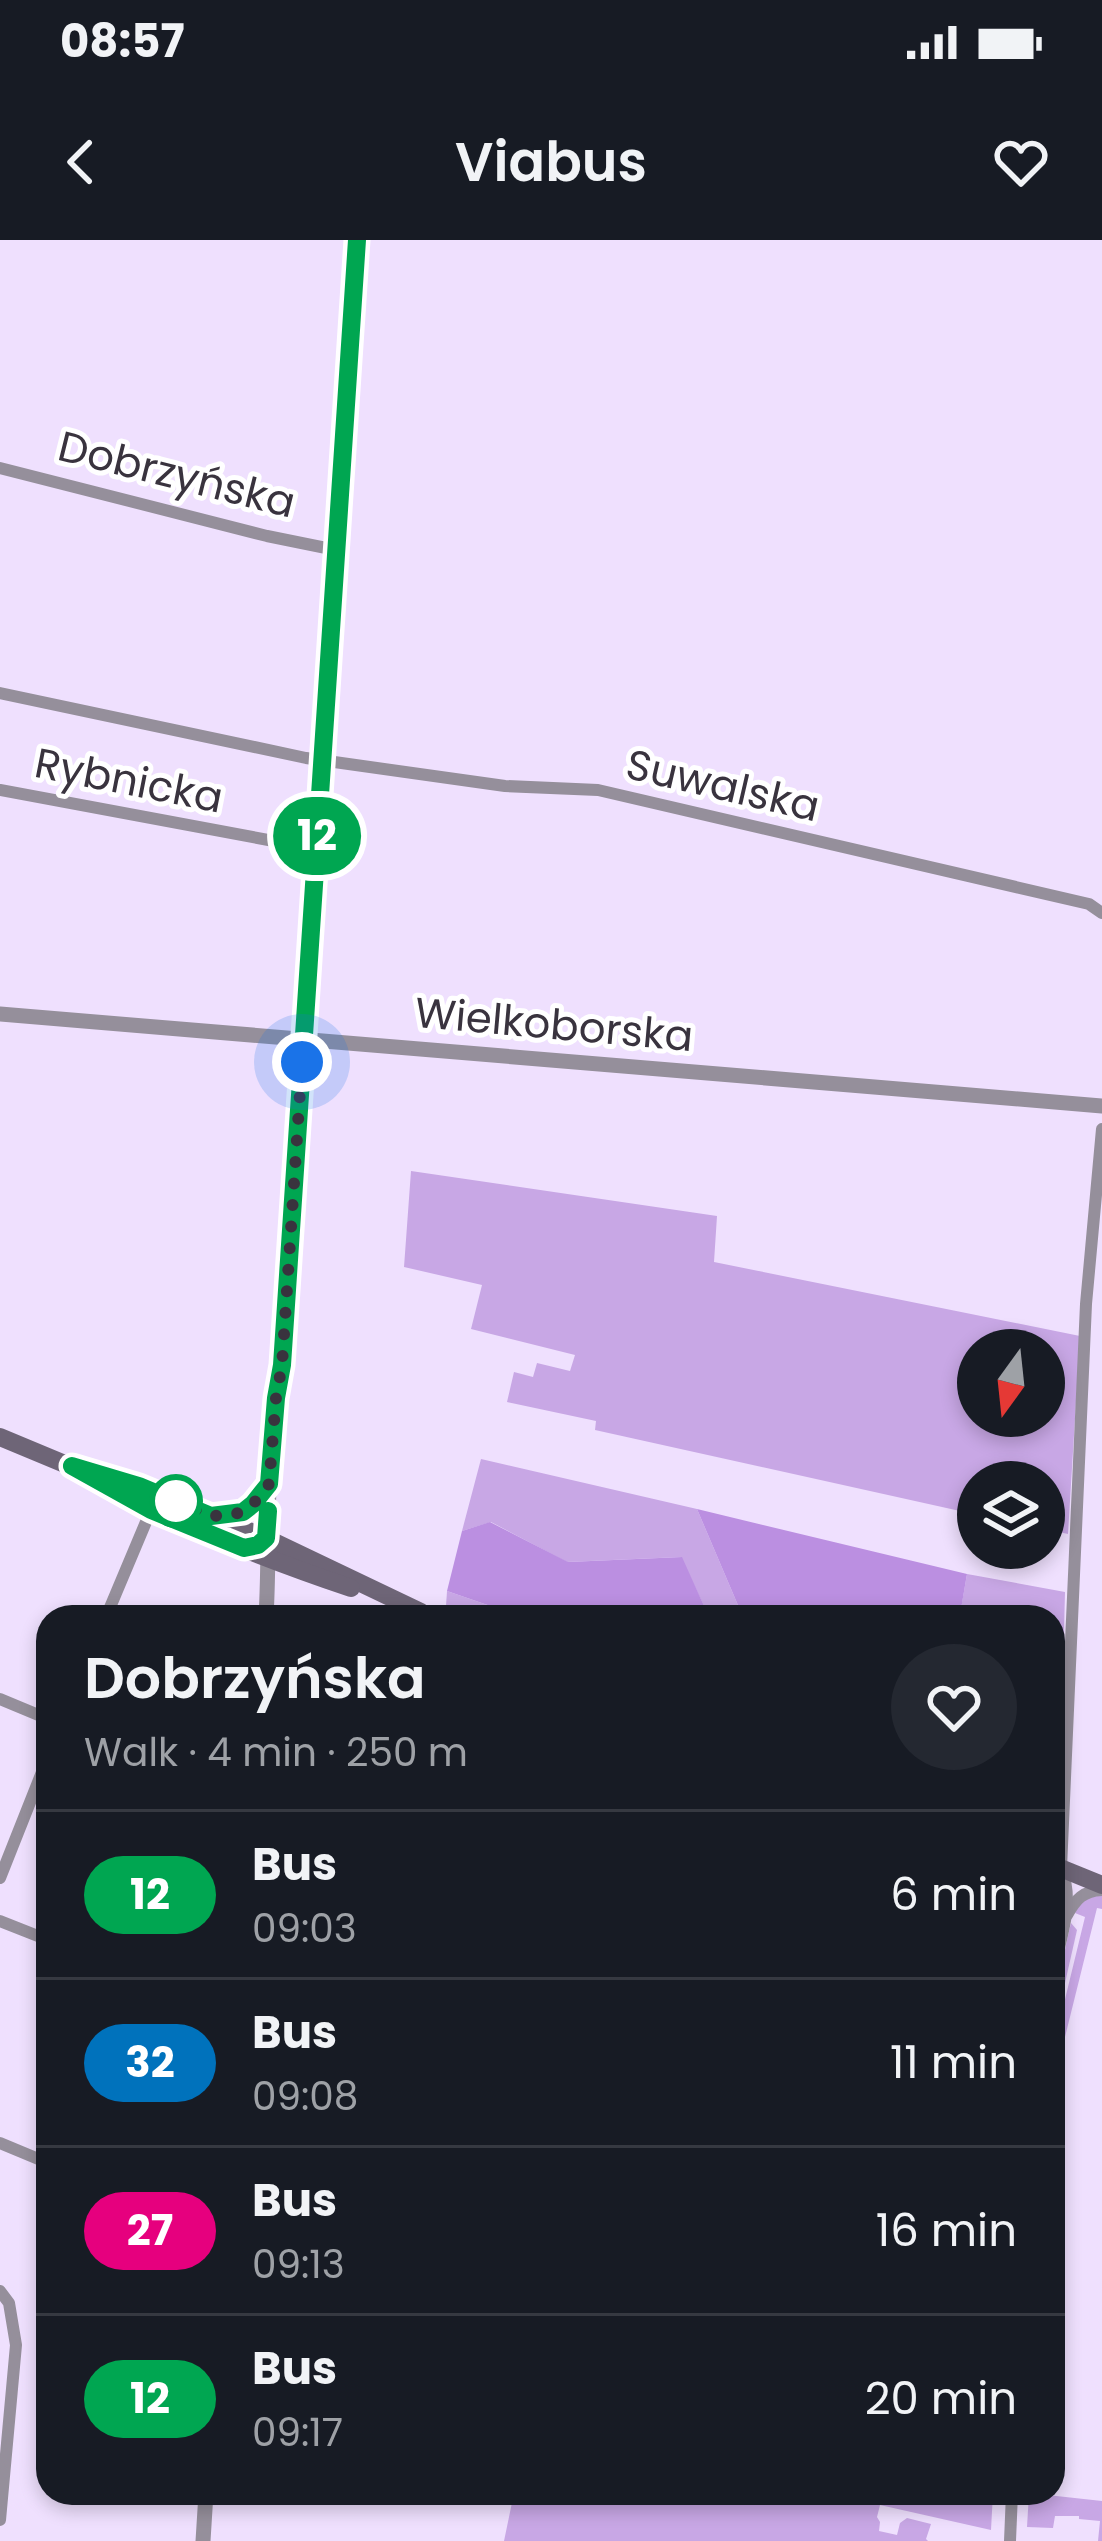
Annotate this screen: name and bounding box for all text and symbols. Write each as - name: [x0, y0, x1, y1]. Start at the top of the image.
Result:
- text: 08:57: [60, 10, 185, 73]
- text: Viabus: [455, 124, 647, 200]
- icon: back: [48, 129, 114, 195]
- icon: heart: [988, 129, 1054, 195]
- street label: Dobrzyńska: [52, 417, 302, 532]
- street label: Rybnicka: [30, 733, 228, 828]
- street label: Suwalska: [620, 735, 825, 836]
- line badge: 12: [263, 797, 371, 875]
- text: 12: [297, 806, 337, 865]
- street label: Wielkoborska: [412, 983, 696, 1066]
- your location: [272, 1032, 332, 1092]
- north arrow: [957, 1329, 1065, 1437]
- map controls: [957, 1329, 1065, 1569]
- button: layers: [957, 1461, 1065, 1569]
- unlabelled marker: [151, 1476, 201, 1526]
- text: Dobrzyńska: [84, 1638, 426, 1718]
- button: heart: [891, 1644, 1017, 1770]
- text: Walk · 4 min · 250 m: [84, 1725, 468, 1780]
- text: Bus: [252, 1833, 337, 1896]
- text: 6 min: [890, 1863, 1017, 1926]
- text: 12: [130, 1865, 170, 1924]
- text: 09:03: [252, 1901, 357, 1956]
- text: Bus: [252, 2001, 337, 2064]
- text: 11 min: [890, 2031, 1017, 2094]
- text: 32: [125, 2033, 175, 2092]
- text: 09:08: [252, 2069, 358, 2124]
- text: Bus: [252, 2169, 337, 2232]
- text: 16 min: [876, 2199, 1017, 2262]
- text: 27: [127, 2201, 173, 2260]
- text: 09:13: [252, 2237, 345, 2292]
- text: Bus: [252, 2337, 337, 2400]
- text: 20 min: [865, 2367, 1017, 2430]
- text: 12: [130, 2369, 170, 2428]
- text: 09:17: [252, 2405, 343, 2460]

